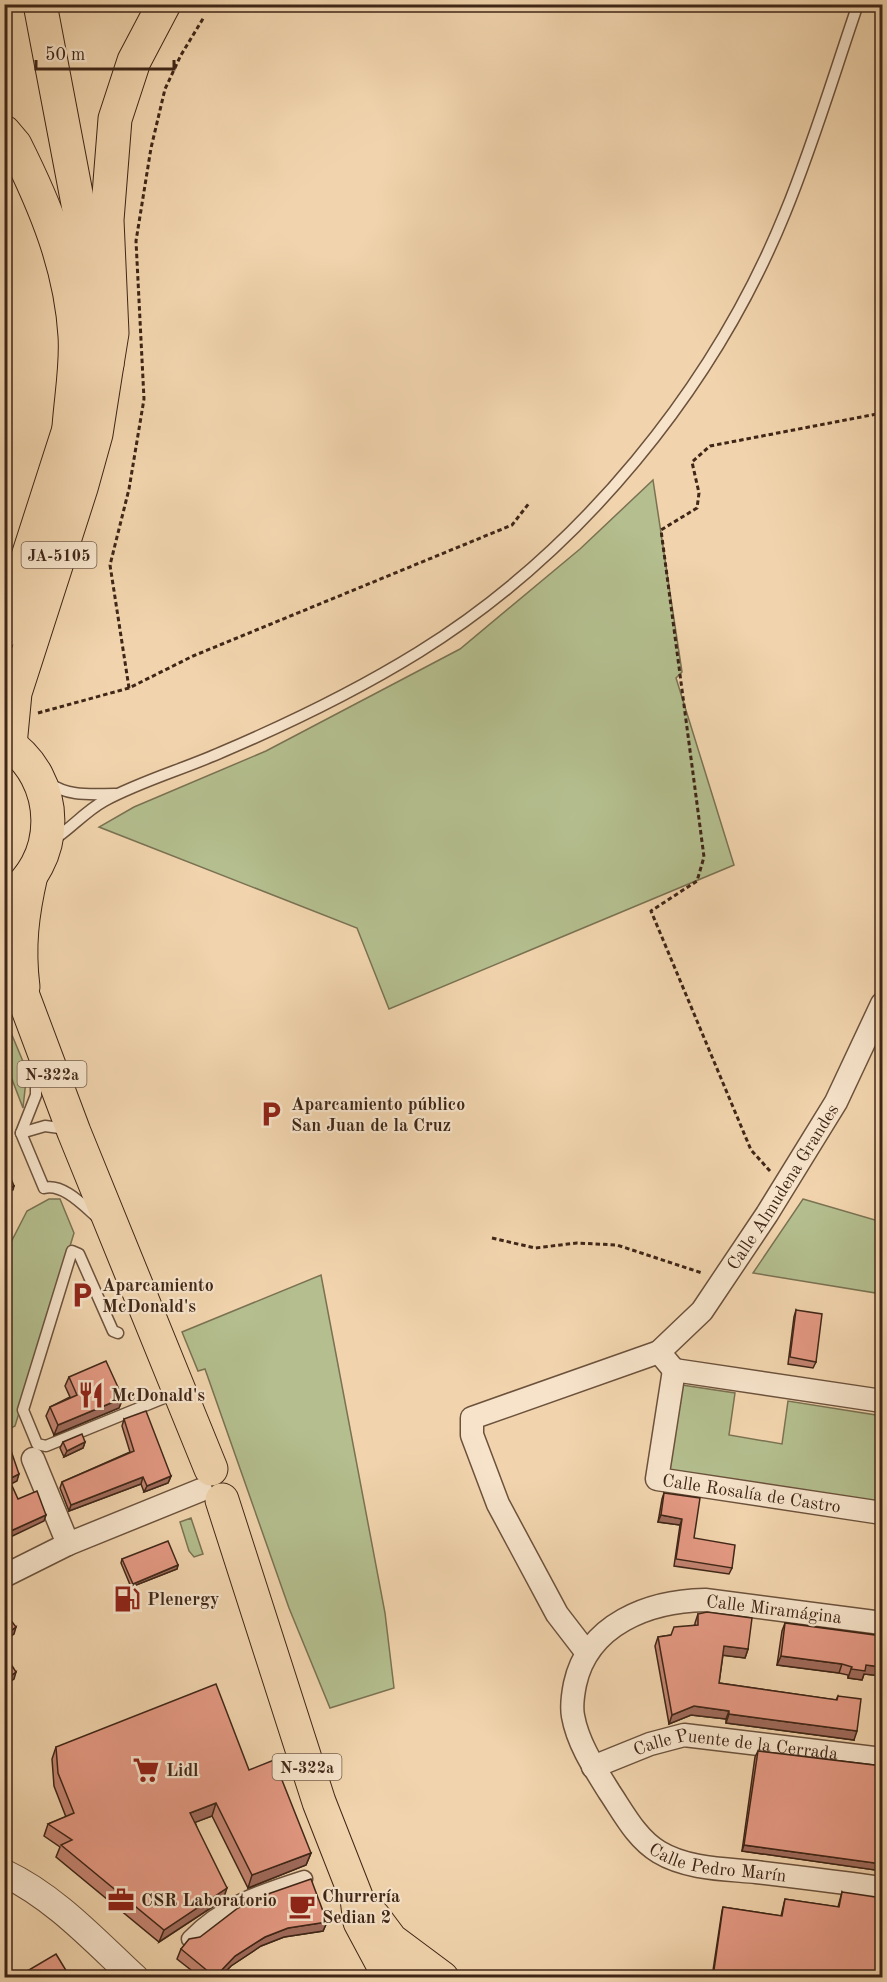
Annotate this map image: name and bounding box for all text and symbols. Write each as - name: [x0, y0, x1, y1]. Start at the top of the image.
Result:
- scale bar: [36, 33, 174, 71]
- text: 50 m: [45, 46, 85, 64]
- road number: JA-5105: [22, 542, 97, 568]
- road number: N-322a: [17, 1061, 86, 1087]
- place label: Aparcamiento público San Juan de la Cruz: [291, 1096, 465, 1135]
- parking icon: Aparcamiento público San Juan de la Cruz: [256, 1099, 286, 1129]
- street label: Calle Almudena Grandes: [724, 1101, 843, 1273]
- place label: Aparcamiento McDonald's: [102, 1277, 214, 1316]
- parking icon: Aparcamiento McDonald's: [67, 1280, 97, 1310]
- restaurant icon: McDonald's: [76, 1380, 106, 1410]
- place label: McDonald's: [111, 1387, 205, 1405]
- street label: Calle Rosalía de Castro: [661, 1472, 842, 1517]
- fuel station icon: Plenergy: [112, 1584, 142, 1614]
- place label: Plenergy: [147, 1591, 219, 1609]
- street label: Calle Miramágina: [705, 1593, 843, 1627]
- street label: Calle Puente de la Cerrada: [631, 1726, 839, 1764]
- road number: N-322a: [272, 1754, 342, 1780]
- supermarket icon: Lidl: [131, 1755, 161, 1785]
- place label: Lidl: [166, 1762, 199, 1780]
- street label: Calle Pedro Marín: [645, 1840, 788, 1886]
- office icon: CSR Laboratorio: [106, 1885, 136, 1915]
- place label: Churrería Sedian 2: [322, 1888, 400, 1927]
- cafe icon: Churrería Sedian 2: [287, 1891, 317, 1921]
- place label: CSR Laboratorio: [141, 1892, 277, 1910]

